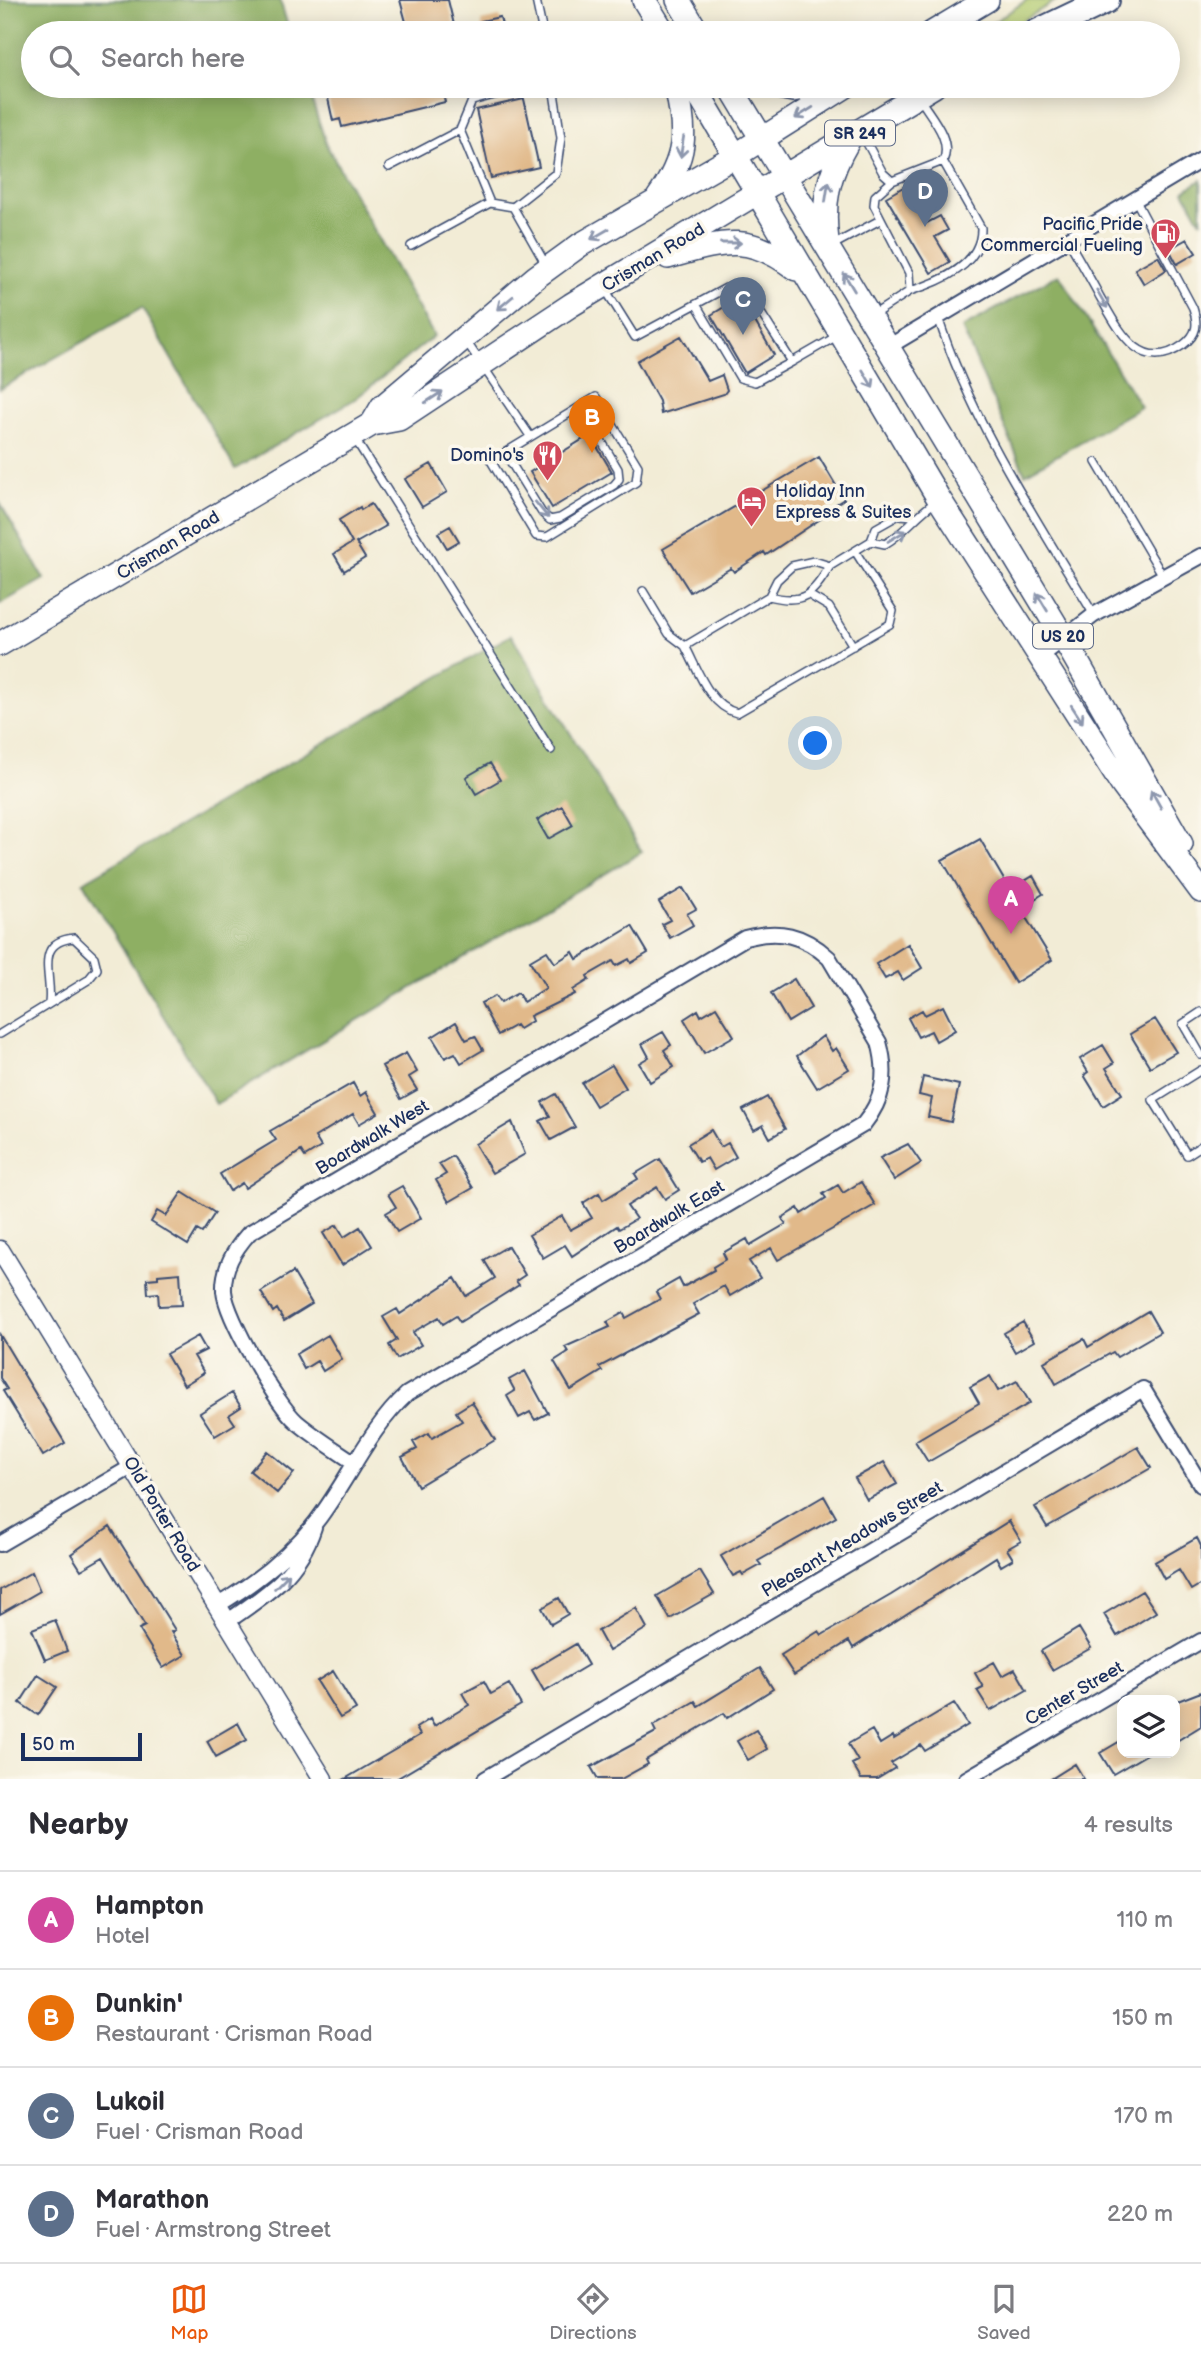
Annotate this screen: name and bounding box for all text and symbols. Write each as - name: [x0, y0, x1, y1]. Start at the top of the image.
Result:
- search box: [21, 21, 1180, 98]
- icon: search: [45, 41, 83, 79]
- text: Search here: [101, 44, 245, 75]
- one-way arrow: [795, 106, 815, 120]
- road number: SR 249: [825, 120, 895, 146]
- one-way arrow: [675, 135, 688, 158]
- pin: D: [902, 169, 948, 227]
- one-way arrow: [821, 181, 834, 204]
- place label: Pacific Pride Commercial Fueling: [981, 214, 1143, 256]
- fuel station icon: Pacific Pride Commercial Fueling: [1149, 217, 1183, 261]
- street label: Crisman Road: [598, 219, 708, 296]
- one-way arrow: [591, 227, 611, 241]
- one-way arrow: [719, 236, 742, 249]
- one-way arrow: [842, 273, 856, 293]
- pin: C: [720, 277, 766, 335]
- one-way arrow: [1095, 288, 1109, 308]
- one-way arrow: [497, 295, 515, 311]
- one-way arrow: [861, 368, 875, 388]
- one-way arrow: [423, 389, 443, 403]
- pin: B: [569, 395, 615, 453]
- restaurant icon: Domino's: [530, 438, 564, 482]
- place label: Domino's: [450, 445, 524, 466]
- place label: Holiday Inn Express & Suites: [775, 481, 911, 523]
- hotel icon: Holiday Inn Express & Suites: [735, 484, 769, 528]
- one-way arrow: [534, 501, 549, 519]
- street label: Crisman Road: [113, 507, 223, 584]
- one-way arrow: [887, 529, 907, 543]
- one-way arrow: [1035, 593, 1049, 613]
- road number: US 20: [1033, 624, 1093, 649]
- one-way arrow: [1071, 704, 1085, 724]
- your location: [798, 726, 832, 760]
- one-way arrow: [1149, 789, 1162, 810]
- pin: A: [988, 876, 1034, 934]
- street label: Boardwalk West: [312, 1095, 433, 1179]
- street label: Boardwalk East: [610, 1176, 729, 1259]
- street label: Old Porter Road: [119, 1453, 204, 1576]
- street label: Pleasant Meadows Street: [758, 1477, 947, 1602]
- one-way arrow: [274, 1573, 291, 1590]
- street label: Center Street: [1021, 1657, 1127, 1730]
- map controls: [1117, 1695, 1180, 1758]
- button: layers: [1117, 1695, 1180, 1758]
- scale bar: [21, 1730, 142, 1762]
- text: 50 m: [32, 1733, 75, 1756]
- text: Nearby: [28, 1807, 128, 1843]
- text: 4 results: [1084, 1811, 1173, 1839]
- text: Hampton: [95, 1891, 204, 1922]
- text: A: [44, 1906, 58, 1934]
- text: 110 m: [1116, 1906, 1173, 1934]
- text: Hotel: [95, 1922, 150, 1950]
- text: Dunkin': [95, 1989, 183, 2020]
- text: B: [43, 2004, 59, 2032]
- text: 150 m: [1112, 2004, 1173, 2032]
- text: Restaurant · Crisman Road: [95, 2020, 373, 2048]
- text: Lukoil: [95, 2087, 165, 2118]
- text: C: [43, 2102, 59, 2130]
- text: 170 m: [1114, 2102, 1173, 2130]
- text: Fuel · Crisman Road: [95, 2118, 303, 2146]
- text: Marathon: [95, 2185, 209, 2216]
- text: D: [43, 2200, 59, 2228]
- text: 220 m: [1107, 2200, 1173, 2228]
- text: Fuel · Armstrong Street: [95, 2216, 331, 2244]
- tab: Map: [170, 2280, 209, 2345]
- tab: Directions: [549, 2280, 637, 2345]
- tab: Saved: [977, 2280, 1031, 2345]

